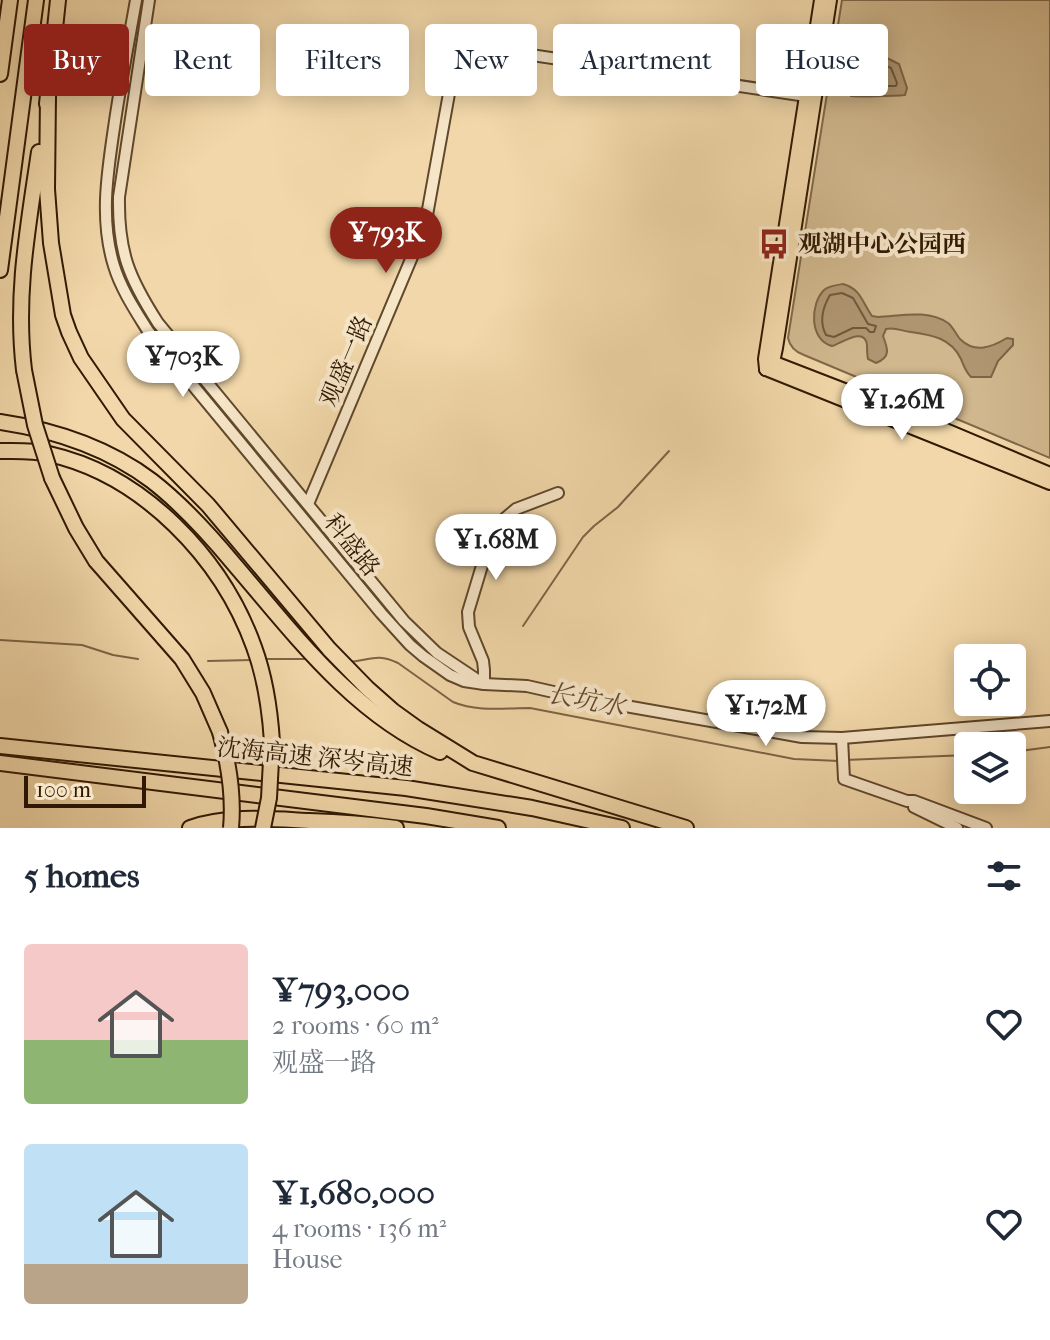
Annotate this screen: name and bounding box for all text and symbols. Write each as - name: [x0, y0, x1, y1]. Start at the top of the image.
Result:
- chip: Buy: [24, 24, 129, 96]
- chip: Rent: [145, 24, 260, 96]
- chip: Filters: [276, 24, 409, 96]
- chip: New: [425, 24, 537, 96]
- chip: Apartment: [553, 24, 740, 96]
- chip: House: [756, 24, 888, 96]
- pin: ¥793K: [330, 207, 442, 275]
- text: ¥793K: [348, 217, 424, 248]
- bus stop icon: 观湖中心公园西: [757, 227, 791, 261]
- place label: 观湖中心公园西: [798, 230, 966, 258]
- street label: 观盛一路: [314, 311, 378, 411]
- pin: ¥703K: [127, 331, 239, 399]
- text: ¥703K: [145, 341, 221, 372]
- pin: ¥1.26M: [837, 374, 967, 442]
- text: ¥1.26M: [859, 384, 945, 415]
- street label: 科盛路: [318, 508, 386, 582]
- pin: ¥1.68M: [431, 514, 561, 582]
- text: ¥1.68M: [453, 524, 539, 555]
- map controls: [954, 644, 1026, 804]
- button: locate: [954, 644, 1026, 716]
- water label: 长坑水: [545, 677, 630, 723]
- pin: ¥1.72M: [701, 680, 831, 748]
- text: ¥1.72M: [725, 690, 807, 721]
- button: layers: [954, 732, 1026, 804]
- street label: 沈海高速 深岑高速: [215, 733, 415, 781]
- scale bar: [24, 772, 146, 808]
- text: 100 m: [36, 777, 91, 803]
- icon: filters: [982, 854, 1026, 898]
- text: 5 homes: [24, 856, 139, 896]
- text: ¥793,000: [272, 970, 410, 1010]
- icon: home: [88, 976, 184, 1072]
- icon: heart: [982, 1002, 1026, 1046]
- text: 2 rooms · 60 m²: [272, 1010, 439, 1041]
- text: 观盛一路: [272, 1047, 376, 1078]
- text: ¥1,680,000: [272, 1173, 435, 1213]
- icon: home: [88, 1176, 184, 1272]
- icon: heart: [982, 1202, 1026, 1246]
- text: 4 rooms · 136 m²: [272, 1213, 446, 1244]
- text: House: [272, 1244, 342, 1275]

